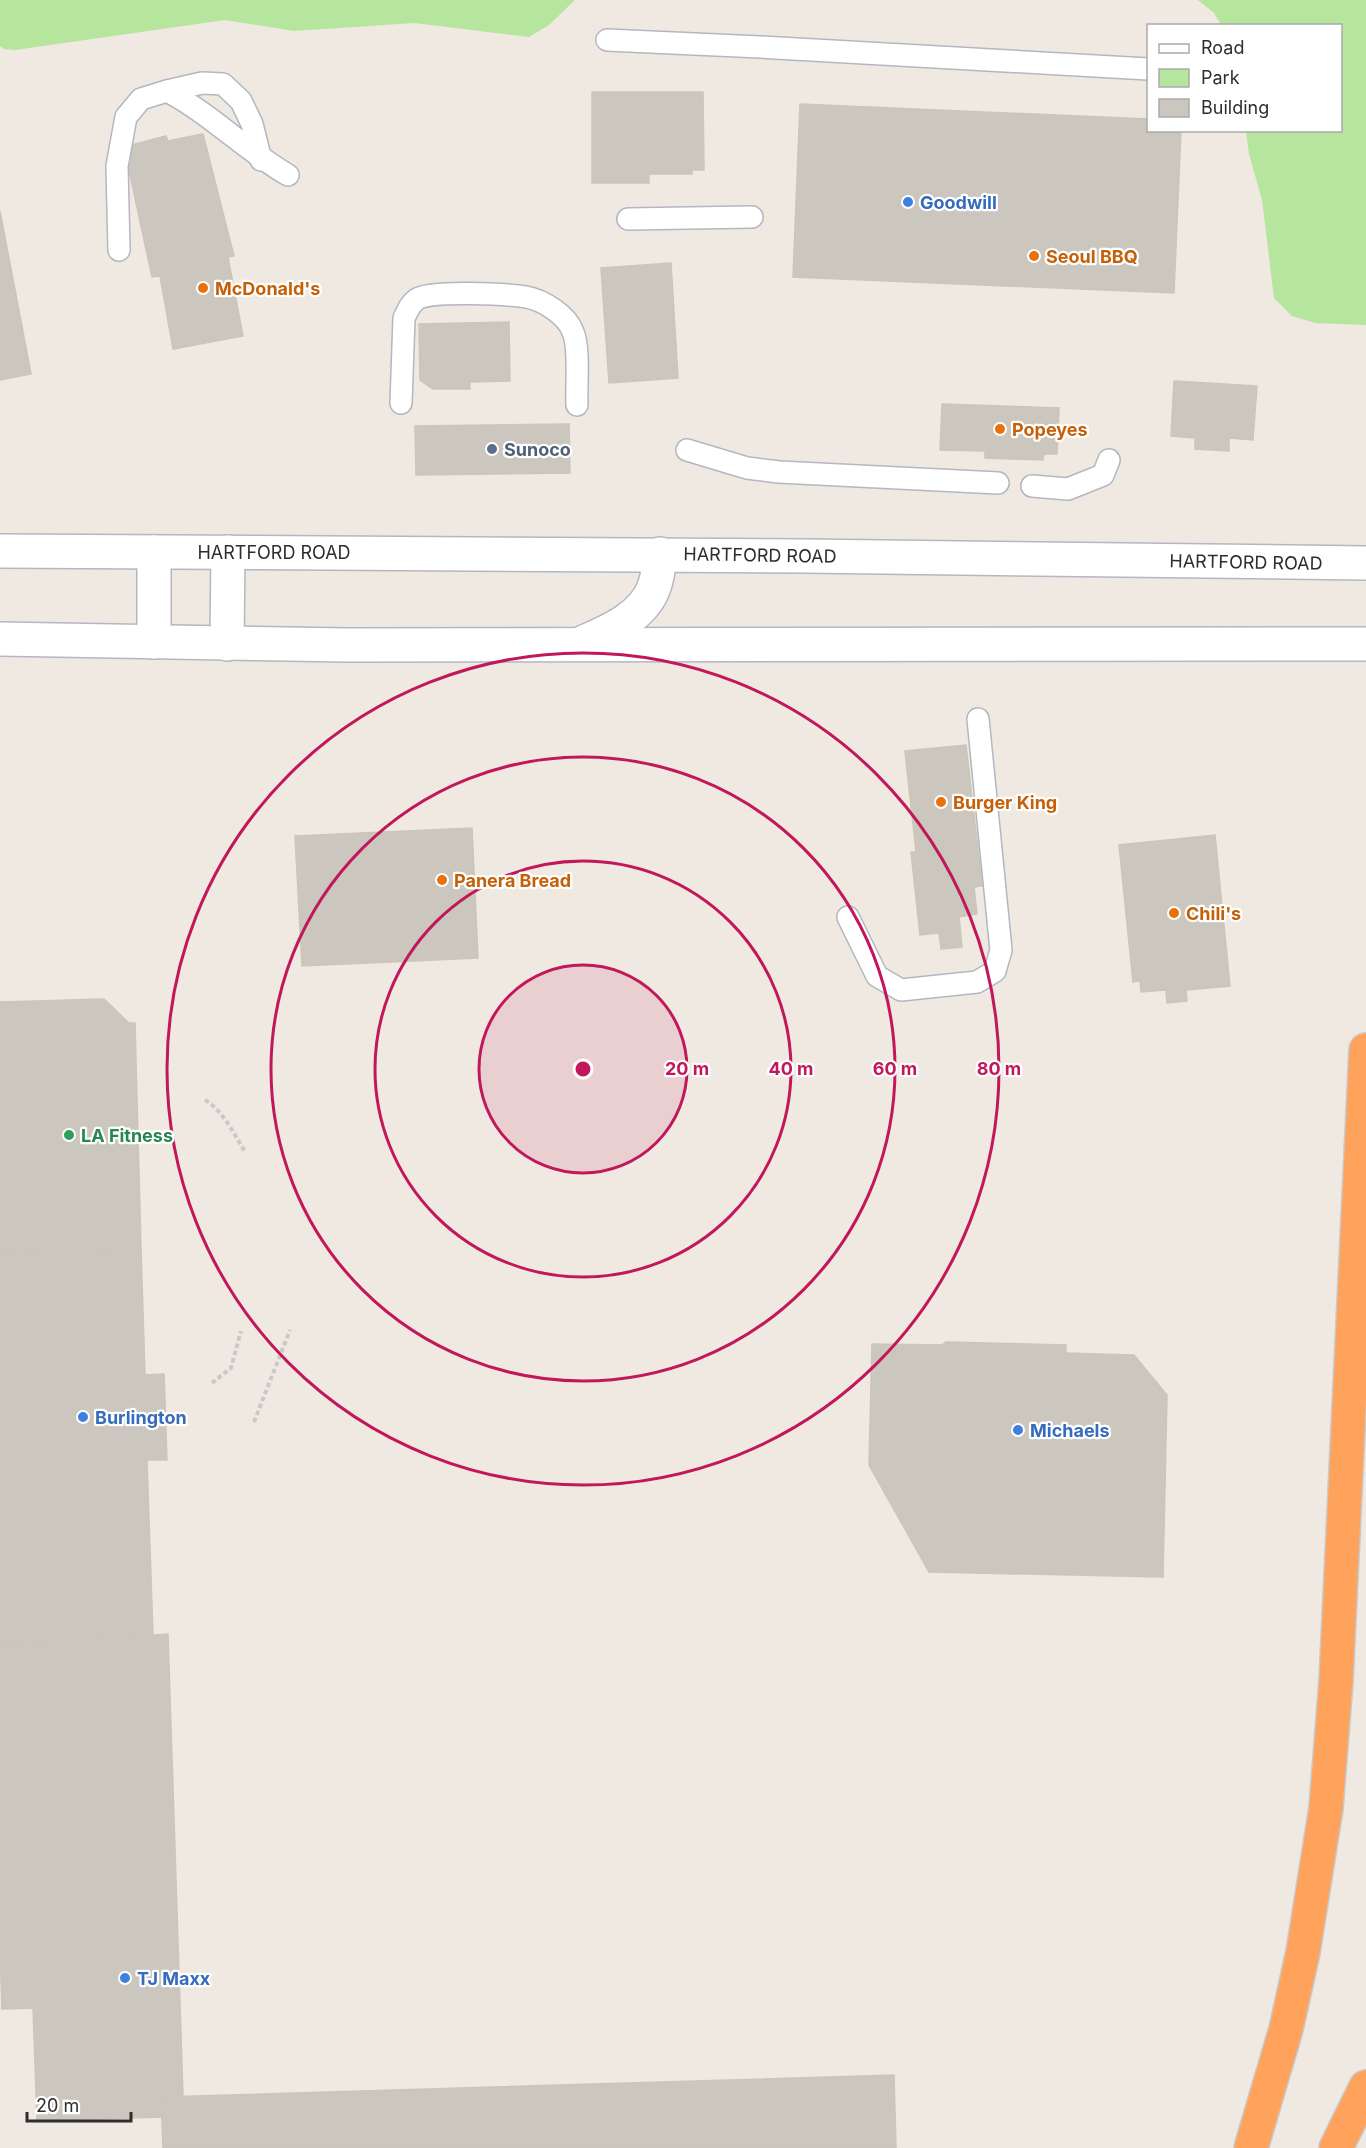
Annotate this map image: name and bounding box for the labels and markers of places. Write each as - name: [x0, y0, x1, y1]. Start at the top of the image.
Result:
- place label: Goodwill: [920, 192, 997, 213]
- marker: Goodwill: [901, 195, 915, 209]
- place label: Seoul BBQ: [1046, 246, 1138, 267]
- marker: Seoul BBQ: [1027, 249, 1041, 263]
- place label: McDonald's: [215, 278, 320, 299]
- marker: McDonald's: [196, 281, 210, 295]
- place label: Popeyes: [1012, 419, 1088, 440]
- marker: Popeyes: [993, 422, 1007, 436]
- place label: Sunoco: [504, 439, 571, 460]
- marker: Sunoco: [485, 442, 499, 456]
- place label: Burger King: [953, 792, 1057, 813]
- marker: Burger King: [934, 795, 948, 809]
- place label: Panera Bread: [454, 870, 571, 891]
- marker: Panera Bread: [435, 873, 449, 887]
- place label: Chili's: [1186, 903, 1241, 924]
- marker: Chili's: [1167, 906, 1181, 920]
- centre of rings: [573, 1059, 593, 1079]
- place label: LA Fitness: [81, 1125, 173, 1146]
- marker: LA Fitness: [62, 1128, 76, 1142]
- place label: Burlington: [95, 1407, 187, 1428]
- marker: Burlington: [76, 1410, 90, 1424]
- place label: Michaels: [1030, 1420, 1110, 1441]
- marker: Michaels: [1011, 1423, 1025, 1437]
- place label: TJ Maxx: [137, 1968, 211, 1989]
- marker: TJ Maxx: [118, 1971, 132, 1985]

